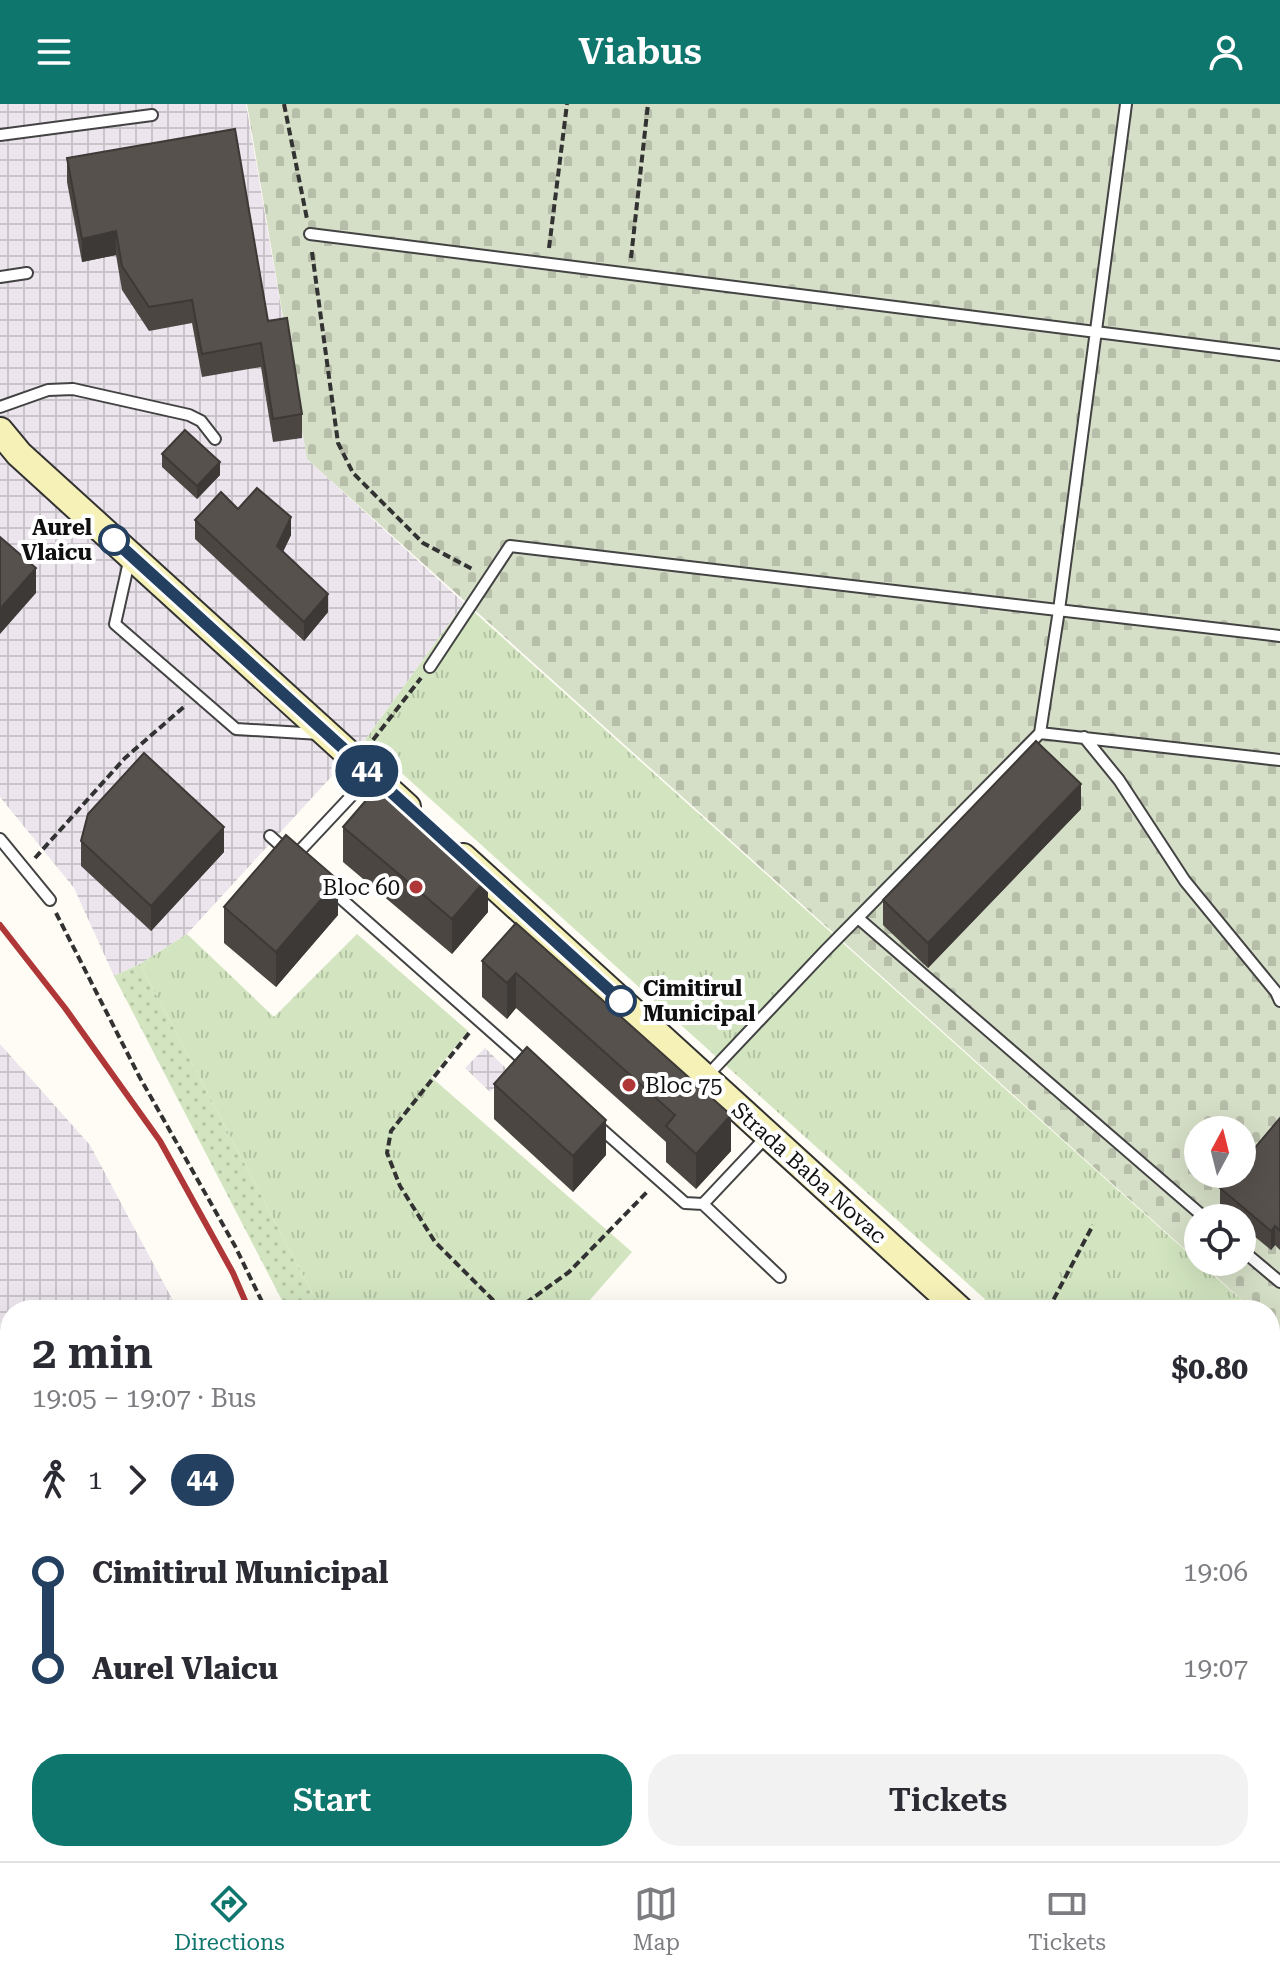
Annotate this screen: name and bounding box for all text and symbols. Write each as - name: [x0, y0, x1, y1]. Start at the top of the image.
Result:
- icon: menu: [32, 30, 76, 74]
- icon: person: [1204, 30, 1248, 74]
- text: Viabus: [578, 31, 702, 73]
- place label: Aurel Vlaicu: [21, 515, 93, 565]
- marker: Aurel Vlaicu: [99, 525, 129, 555]
- line badge: 44: [331, 745, 403, 797]
- text: 44: [351, 754, 383, 787]
- place label: Bloc 60: [322, 875, 400, 900]
- marker: Bloc 60: [407, 878, 425, 896]
- place label: Cimitirul Municipal: [643, 976, 755, 1026]
- marker: Cimitirul Municipal: [606, 986, 636, 1016]
- place label: Bloc 75: [645, 1073, 723, 1098]
- marker: Bloc 75: [620, 1076, 638, 1094]
- street label: Strada Baba Novac: [727, 1097, 891, 1249]
- north arrow: [1184, 1116, 1256, 1188]
- map controls: [1184, 1116, 1256, 1276]
- button: locate: [1184, 1204, 1256, 1276]
- text: 2 min: [32, 1327, 153, 1379]
- text: $0.80: [1171, 1351, 1248, 1386]
- text: 19:05 – 19:07 · Bus: [32, 1383, 256, 1413]
- icon: walk: [32, 1458, 76, 1502]
- icon: forward: [115, 1458, 159, 1502]
- text: 44: [187, 1463, 218, 1496]
- text: 1: [88, 1465, 103, 1495]
- text: Cimitirul Municipal: [92, 1555, 388, 1590]
- text: 19:06: [1183, 1557, 1248, 1587]
- text: Aurel Vlaicu: [92, 1651, 278, 1686]
- text: 19:07: [1183, 1653, 1248, 1683]
- button: Start: [32, 1754, 632, 1846]
- button: Tickets: [648, 1754, 1248, 1846]
- tab: Directions: [174, 1882, 285, 1955]
- tab: Map: [633, 1882, 680, 1955]
- tab: Tickets: [1028, 1882, 1106, 1955]

